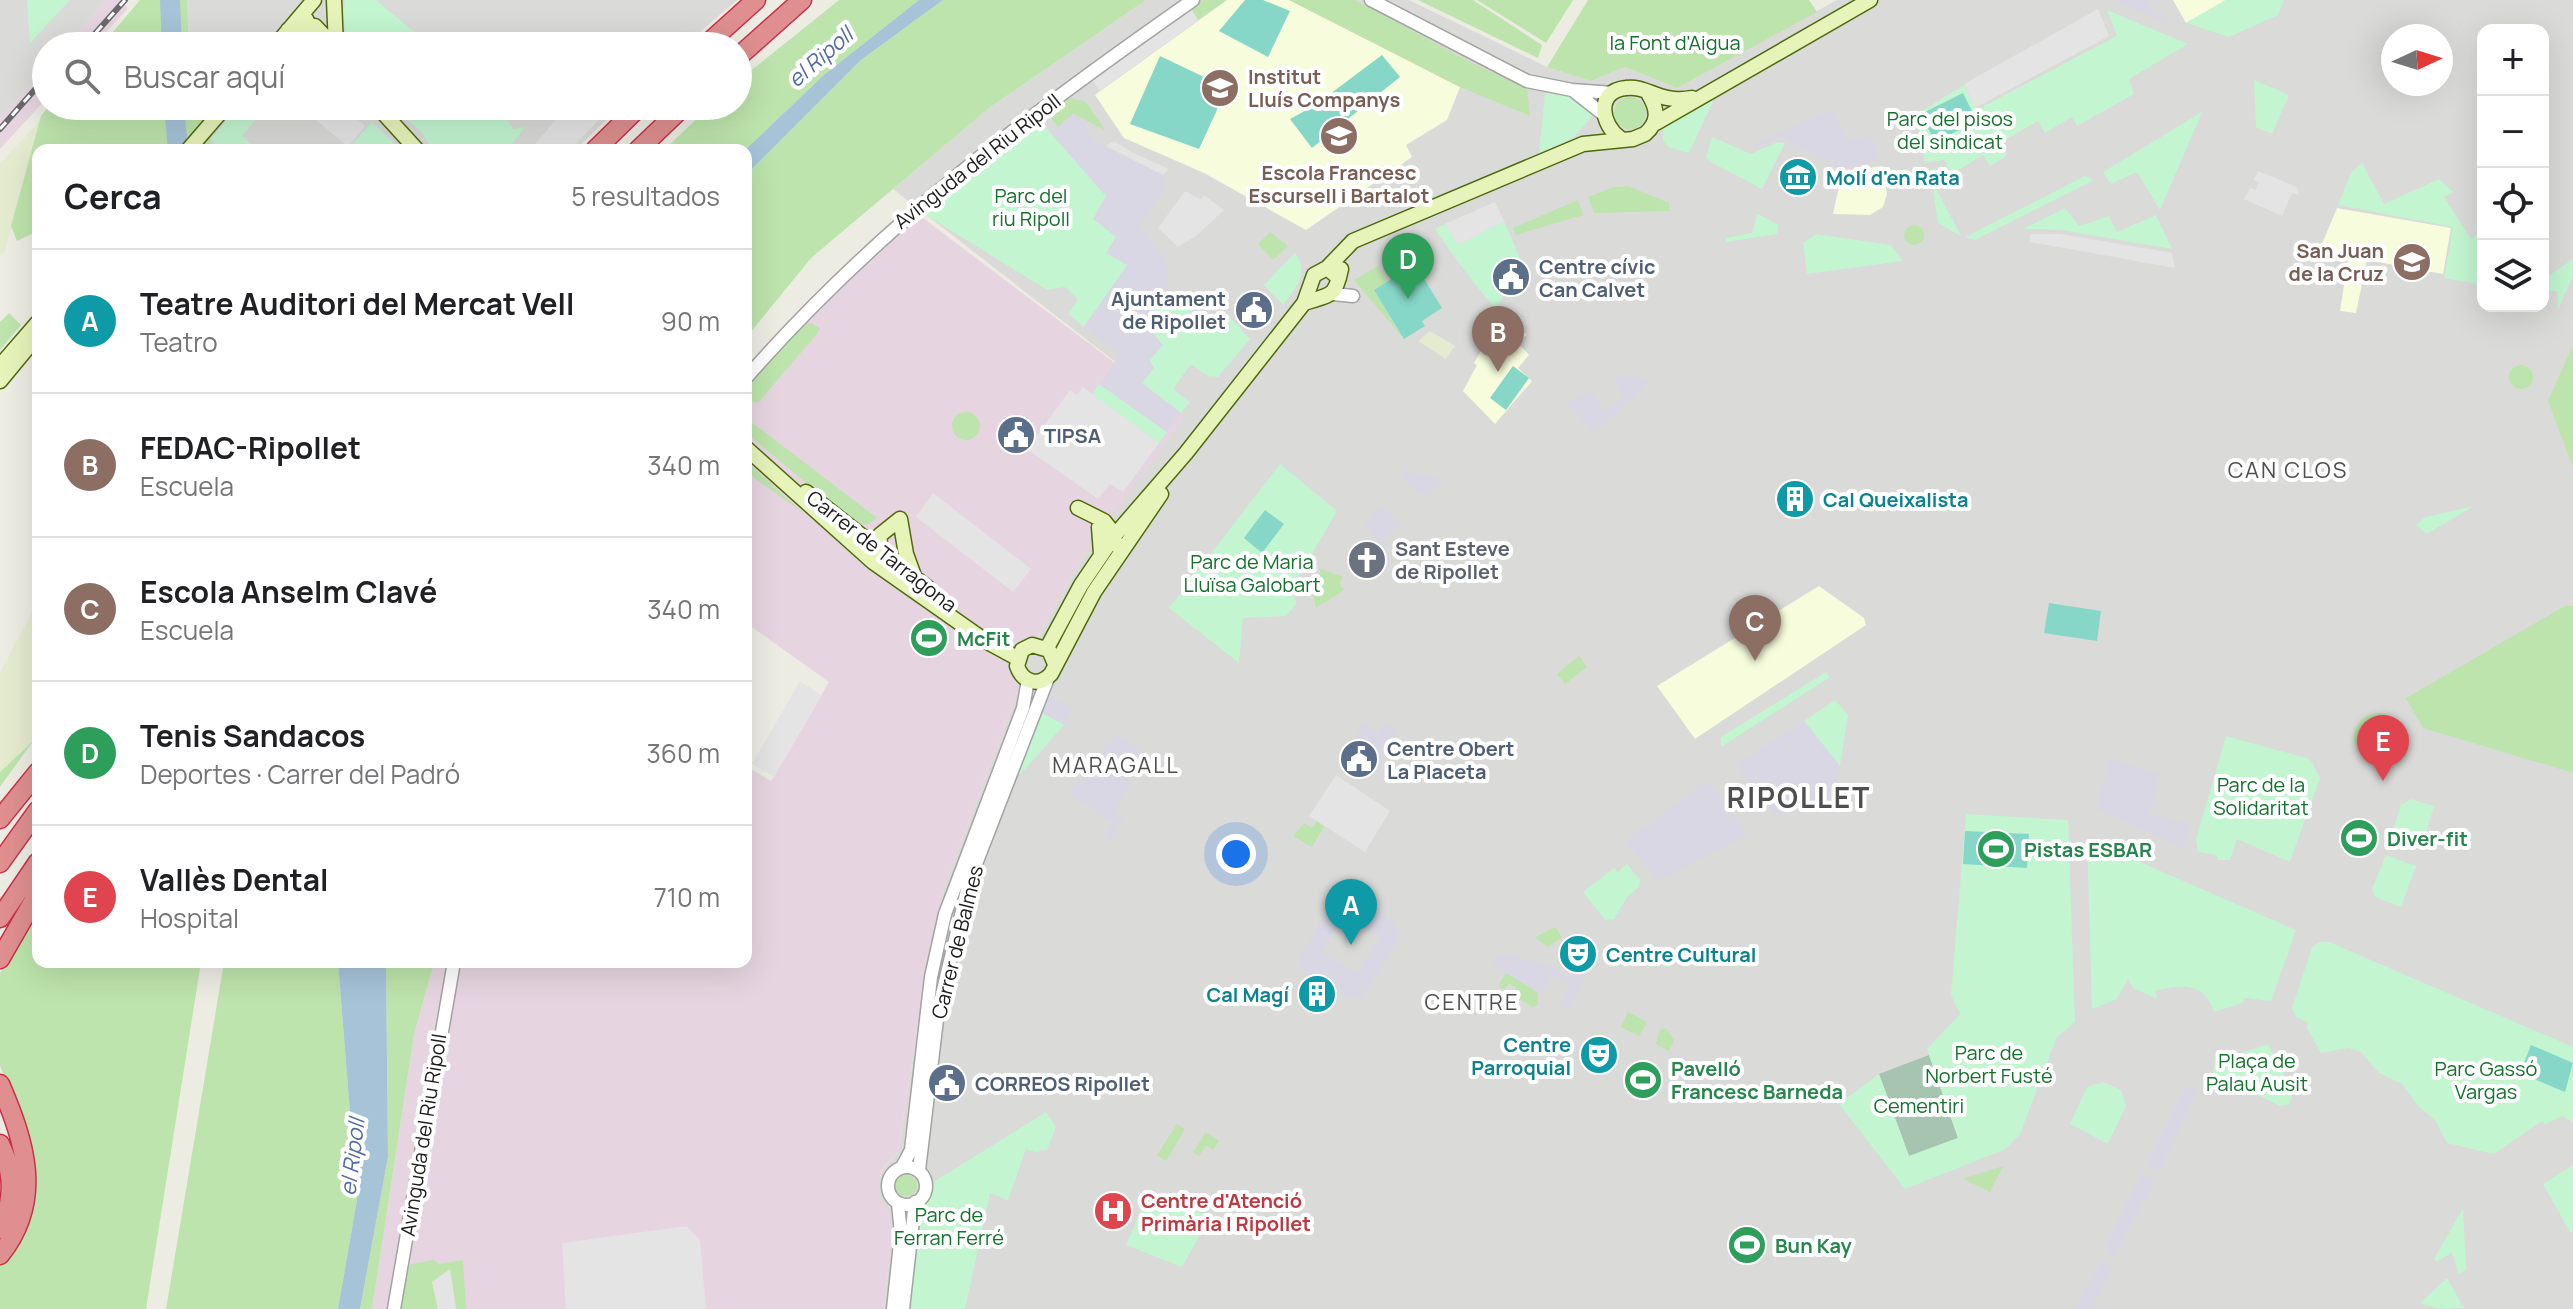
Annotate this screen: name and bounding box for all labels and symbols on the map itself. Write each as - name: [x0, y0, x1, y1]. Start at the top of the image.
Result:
- water label: el Ripoll: [781, 18, 861, 94]
- north arrow: [2381, 24, 2453, 96]
- park label: la Font d'Aigua: [1609, 29, 1741, 56]
- place label: Institut Lluís Companys: [1248, 63, 1400, 113]
- school or university icon: Institut Lluís Companys: [1199, 67, 1241, 109]
- street label: Avinguda del Riu Ripoll: [888, 87, 1066, 235]
- park label: Parc del pisos del sindicat: [1887, 105, 2013, 155]
- school or university icon: Escola Francesc Escursell i Bartalot: [1318, 115, 1360, 157]
- museum icon: Molí d'en Rata: [1777, 156, 1819, 198]
- place label: Escola Francesc Escursell i Bartalot: [1249, 159, 1429, 209]
- place label: Molí d'en Rata: [1826, 164, 1960, 191]
- park label: Parc del riu Ripoll: [992, 182, 1070, 232]
- pin: D: [1382, 233, 1434, 299]
- place label: San Juan de la Cruz: [2289, 237, 2384, 287]
- school or university icon: San Juan de la Cruz: [2391, 241, 2433, 283]
- place label: Centre cívic Can Calvet: [1539, 253, 1656, 303]
- public building icon: Centre cívic Can Calvet: [1490, 256, 1532, 298]
- place label: Ajuntament de Ripollet: [1111, 285, 1226, 335]
- public building icon: Ajuntament de Ripollet: [1233, 289, 1275, 331]
- pin: B: [1472, 306, 1524, 372]
- public building icon: TIPSA: [995, 414, 1037, 456]
- place label: TIPSA: [1044, 422, 1102, 449]
- district label: CAN CLOS: [2228, 455, 2348, 485]
- building icon: Cal Queixalista: [1774, 478, 1816, 520]
- street label: Carrer de Tarragona: [801, 484, 963, 618]
- place label: Cal Queixalista: [1823, 486, 1968, 513]
- place label: Sant Esteve de Ripollet: [1395, 535, 1510, 585]
- church icon: Sant Esteve de Ripollet: [1346, 539, 1388, 581]
- park label: Parc de Maria Lluïsa Galobart: [1184, 548, 1320, 598]
- pin: C: [1729, 595, 1781, 661]
- sports icon: McFit: [908, 617, 950, 659]
- place label: McFit: [957, 625, 1010, 652]
- pin: E: [2357, 715, 2409, 781]
- place label: Centre Obert La Placeta: [1387, 735, 1515, 785]
- public building icon: Centre Obert La Placeta: [1338, 738, 1380, 780]
- district label: MARAGALL: [1052, 750, 1180, 780]
- park label: Parc de la Solidaritat: [2213, 771, 2309, 821]
- district label: RIPOLLET: [1727, 778, 1871, 816]
- sports icon: Diver-fit: [2338, 817, 2380, 859]
- place label: Diver-fit: [2387, 825, 2468, 852]
- sports icon: Pistas ESBAR: [1975, 828, 2017, 870]
- your location: [1216, 834, 1256, 874]
- place label: Pistas ESBAR: [2024, 836, 2152, 863]
- street label: Carrer de Balmes: [925, 862, 989, 1022]
- pin: A: [1325, 879, 1377, 945]
- theatre icon: Centre Cultural: [1557, 933, 1599, 975]
- place label: Centre Cultural: [1606, 941, 1756, 968]
- building icon: Cal Magí: [1296, 973, 1338, 1015]
- place label: Cal Magí: [1207, 981, 1289, 1008]
- district label: CENTRE: [1425, 987, 1519, 1017]
- place label: Centre Parroquial: [1471, 1031, 1571, 1081]
- street label: Avinguda del Riu Ripoll: [394, 1032, 452, 1238]
- theatre icon: Centre Parroquial: [1578, 1034, 1620, 1076]
- park label: Parc de Norbert Fusté: [1925, 1039, 2053, 1089]
- park label: Plaça de Palau Ausit: [2206, 1047, 2308, 1097]
- place label: Pavelló Francesc Barneda: [1671, 1055, 1843, 1105]
- park label: Parc Gassó Vargas: [2435, 1055, 2538, 1105]
- sports icon: Pavelló Francesc Barneda: [1622, 1059, 1664, 1101]
- public building icon: CORREOS Ripollet: [926, 1062, 968, 1104]
- place label: CORREOS Ripollet: [975, 1070, 1150, 1097]
- park label: Cementiri: [1874, 1092, 1964, 1119]
- water label: el Ripoll: [332, 1114, 372, 1197]
- place label: Centre d'Atenció Primària I Ripollet: [1141, 1187, 1311, 1237]
- hospital icon: Centre d'Atenció Primària I Ripollet: [1092, 1190, 1134, 1232]
- park label: Parc de Ferran Ferré: [894, 1201, 1004, 1251]
- sports icon: Bun Kay: [1726, 1224, 1768, 1266]
- place label: Bun Kay: [1775, 1232, 1853, 1259]

